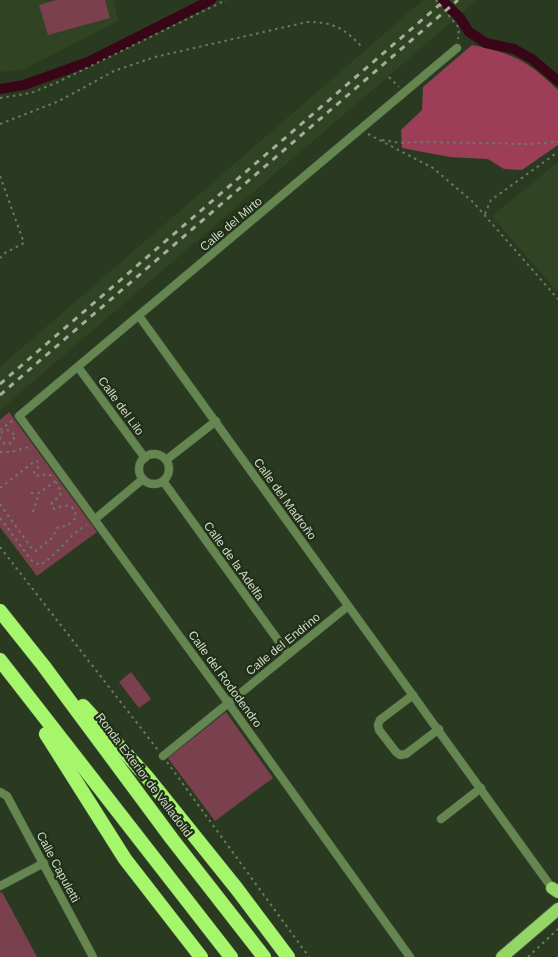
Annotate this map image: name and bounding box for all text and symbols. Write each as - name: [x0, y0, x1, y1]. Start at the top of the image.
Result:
- street label: Calle del Mirto: [197, 194, 265, 254]
- street label: Calle del Lilo: [95, 374, 147, 438]
- street label: Calle del Madroño: [251, 455, 319, 543]
- street label: Calle de la Adelfa: [201, 519, 267, 603]
- street label: Calle del Endrino: [243, 610, 323, 678]
- street label: Calle del Rododendro: [185, 628, 265, 730]
- street label: Ronda Exterior de Valladolid: [93, 710, 195, 840]
- street label: Calle Capuletti: [33, 829, 83, 905]

